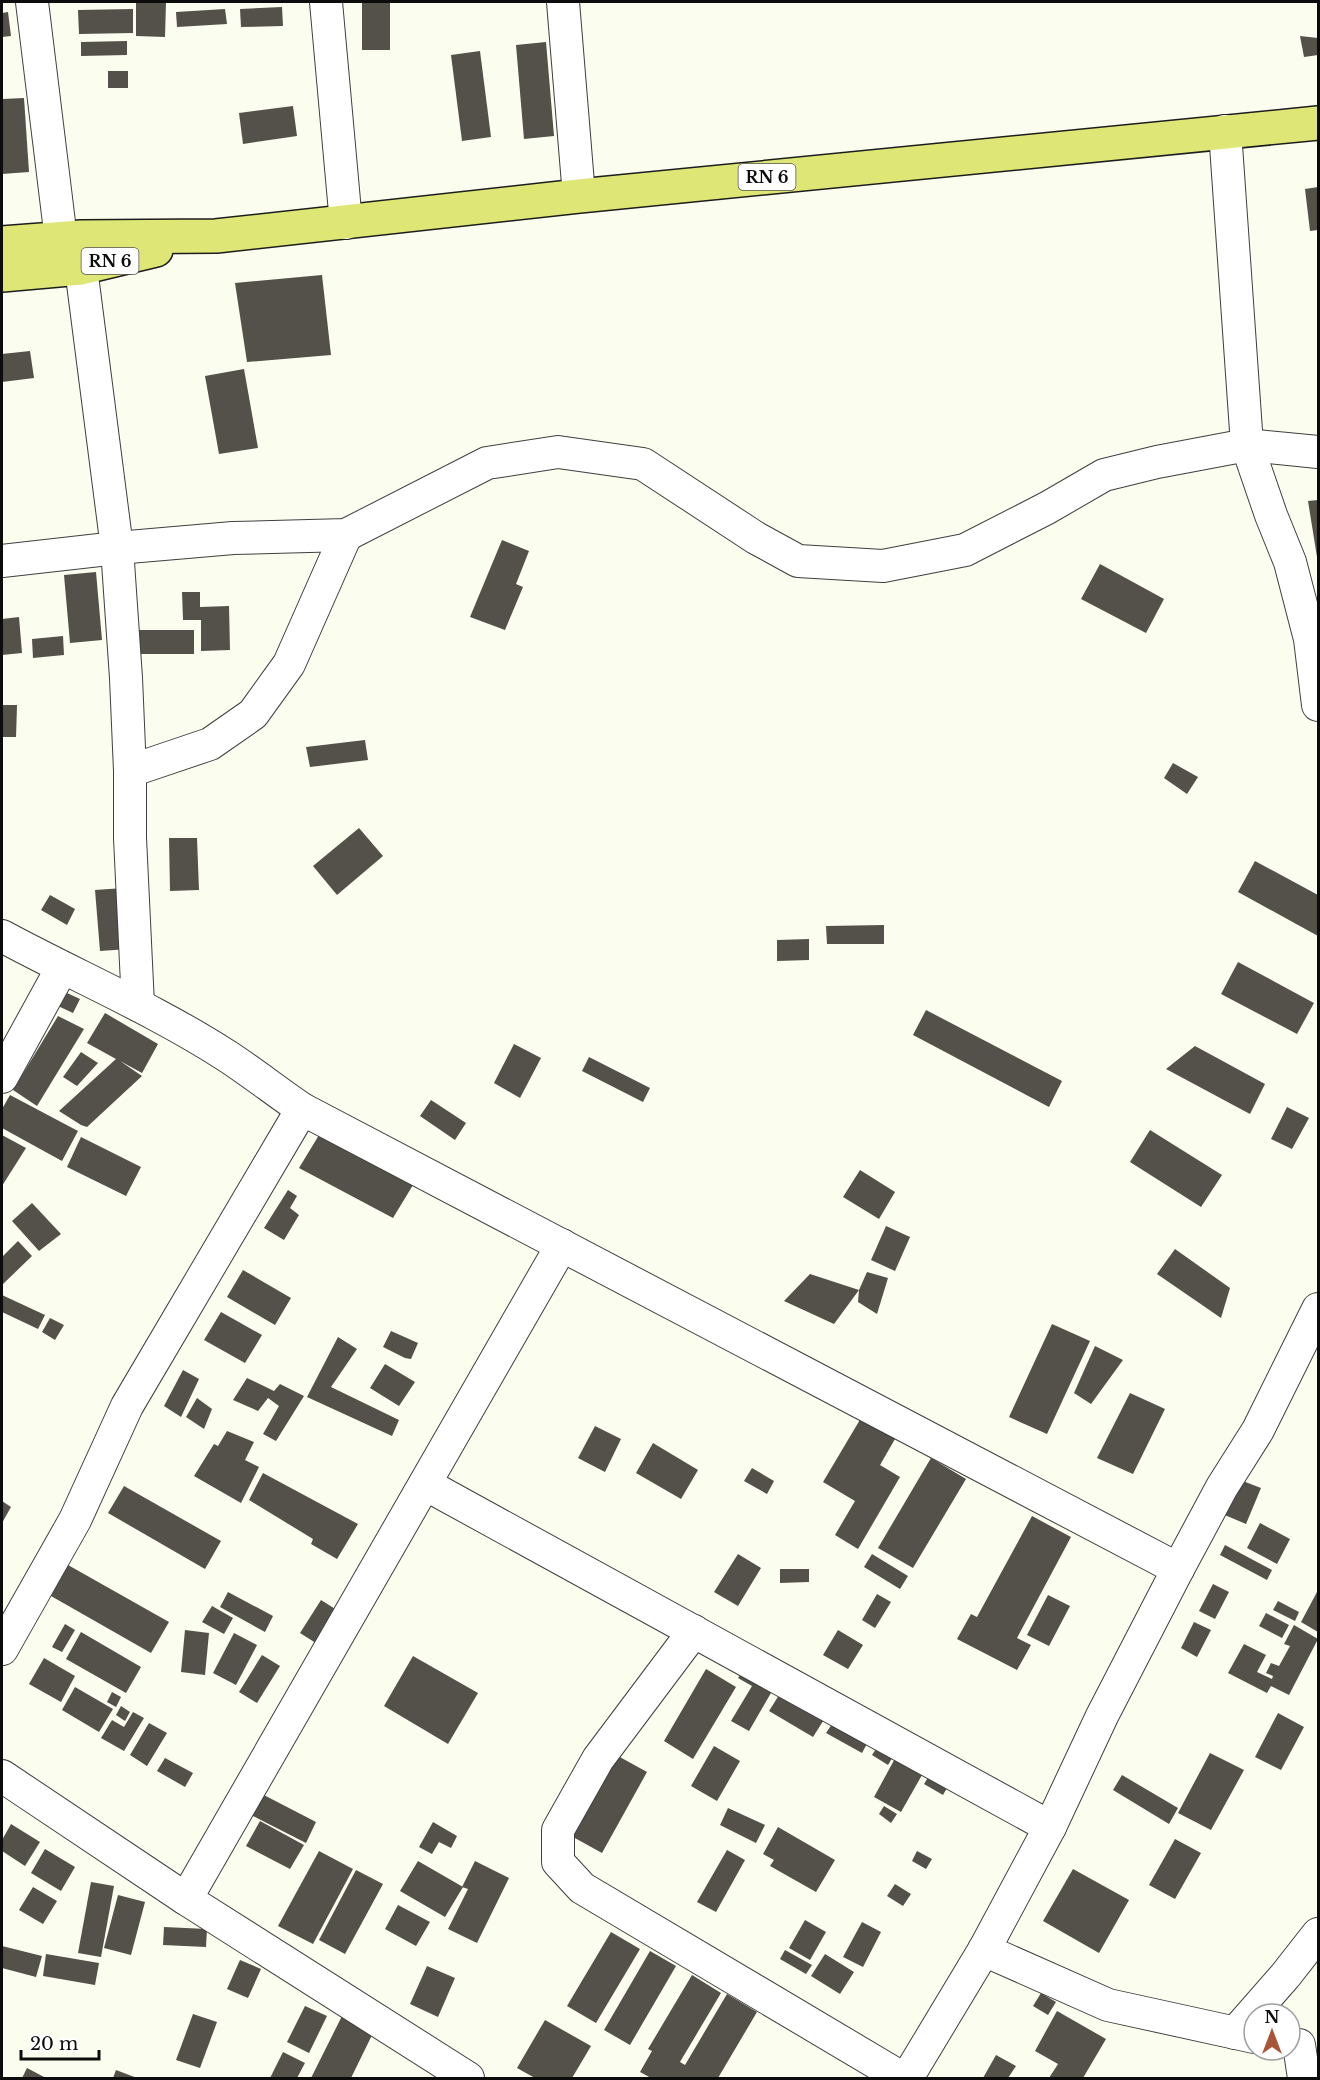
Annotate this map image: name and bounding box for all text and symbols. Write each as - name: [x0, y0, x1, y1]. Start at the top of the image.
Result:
- road number: RN 6: [738, 164, 795, 190]
- road number: RN 6: [82, 248, 138, 274]
- north arrow: [1242, 2002, 1302, 2062]
- text: N: [1264, 2007, 1280, 2027]
- scale bar: [21, 2023, 99, 2061]
- text: 20 m: [30, 2033, 78, 2055]

